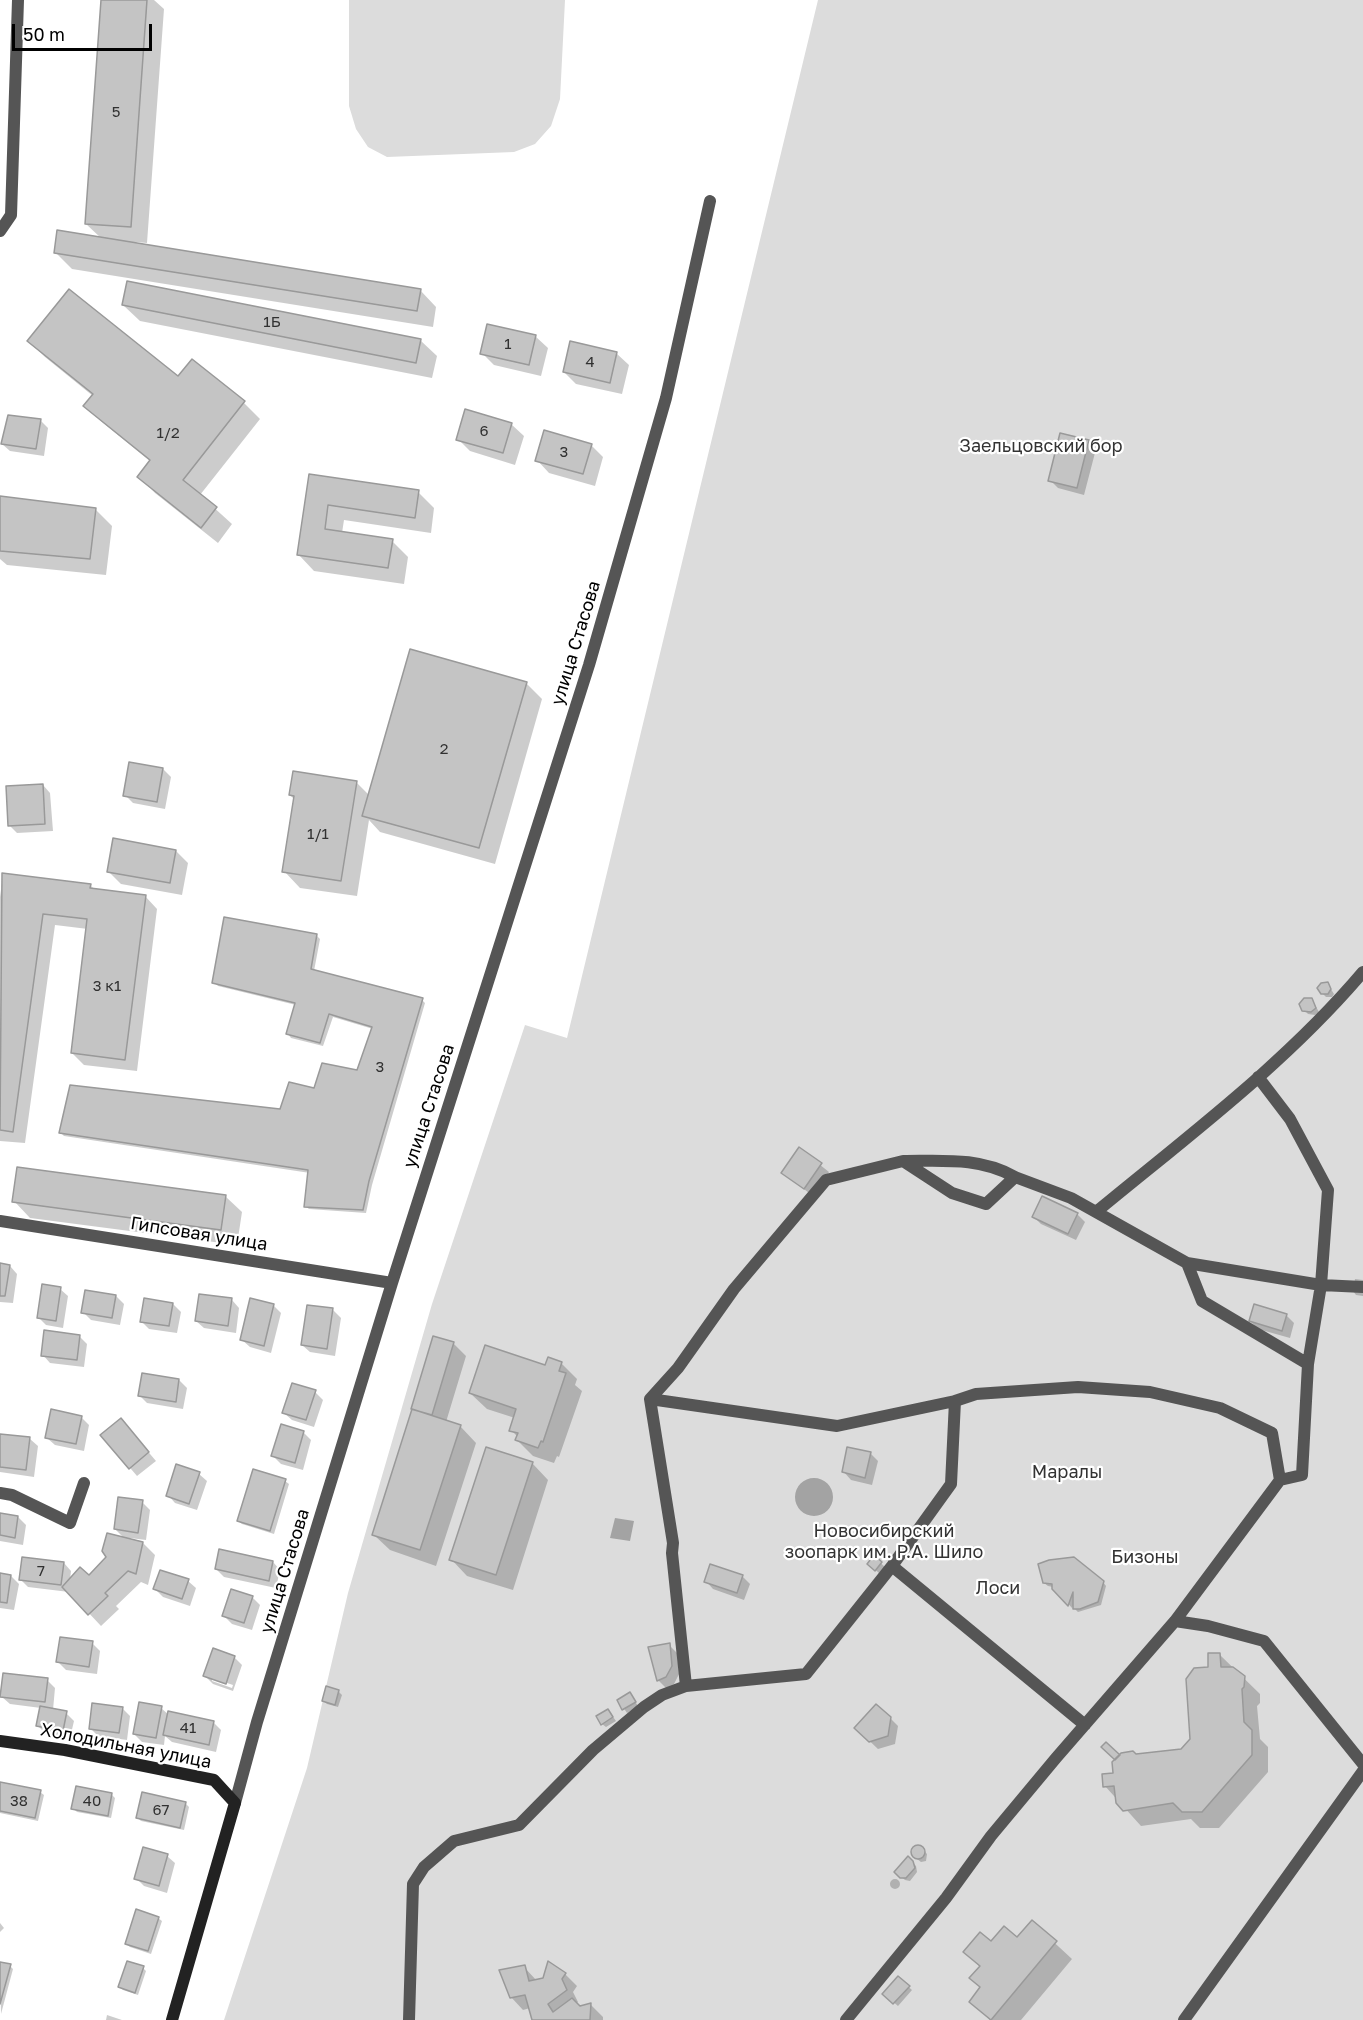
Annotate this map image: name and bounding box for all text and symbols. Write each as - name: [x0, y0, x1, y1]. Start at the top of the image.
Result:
- scale bar: [15, 12, 154, 50]
- text: 50 m: [23, 23, 65, 45]
- house number: 5: [112, 103, 120, 121]
- house number: 1Б: [263, 313, 281, 331]
- house number: 1: [504, 335, 512, 353]
- house number: 4: [585, 353, 595, 371]
- house number: 6: [479, 422, 489, 440]
- house number: 1/2: [156, 424, 180, 442]
- park label: Заельцовский бор: [959, 435, 1123, 457]
- house number: 3: [560, 443, 568, 461]
- street label: улица Стасова: [547, 578, 605, 708]
- house number: 2: [440, 740, 448, 758]
- house number: 1/1: [307, 825, 329, 843]
- house number: 3 к1: [93, 977, 121, 995]
- street label: улица Стасова: [399, 1041, 459, 1171]
- house number: 3: [376, 1058, 384, 1076]
- street label: Гипсовая улица: [129, 1213, 269, 1255]
- park label: Маралы: [1032, 1461, 1102, 1483]
- street label: улица Стасова: [256, 1506, 314, 1636]
- park label: Новосибирский зоопарк им. Р.А. Шило: [785, 1520, 983, 1562]
- park label: Бизоны: [1111, 1546, 1179, 1568]
- house number: 7: [37, 1562, 45, 1580]
- park label: Лоси: [976, 1577, 1020, 1599]
- street label: Холодильная улица: [39, 1719, 213, 1773]
- house number: 41: [180, 1719, 196, 1737]
- house number: 38: [10, 1792, 28, 1810]
- house number: 40: [83, 1792, 101, 1810]
- house number: 67: [152, 1801, 170, 1819]

